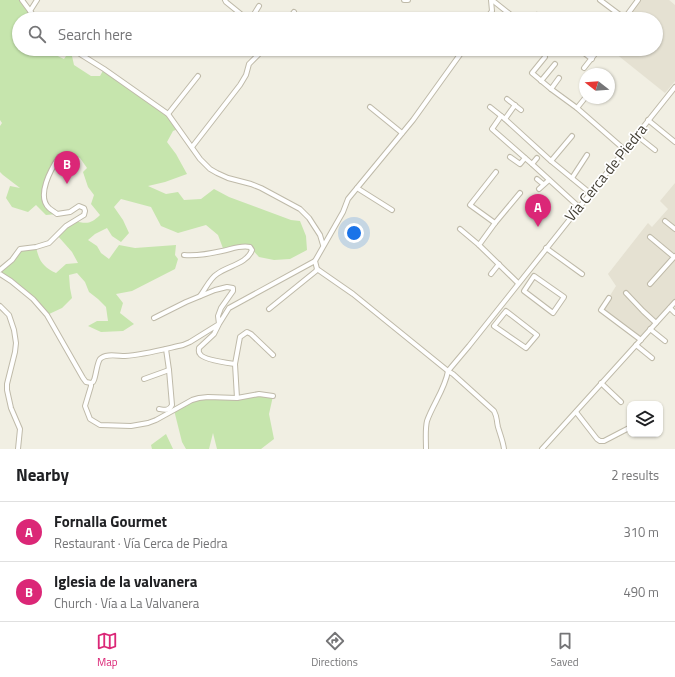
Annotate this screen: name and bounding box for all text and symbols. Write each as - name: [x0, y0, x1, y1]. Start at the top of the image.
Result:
- search box: [12, 12, 663, 56]
- icon: search: [26, 23, 48, 45]
- text: Search here: [58, 23, 132, 46]
- north arrow: [579, 68, 615, 104]
- street label: Vía Cerca de Piedra: [559, 118, 653, 227]
- pin: B: [54, 151, 80, 184]
- pin: A: [525, 194, 551, 227]
- your location: [344, 223, 364, 243]
- map controls: [627, 401, 663, 437]
- button: layers: [627, 401, 663, 437]
- text: Nearby: [16, 462, 69, 488]
- text: 2 results: [611, 465, 659, 485]
- text: Fornalla Gourmet: [54, 510, 167, 533]
- text: A: [25, 522, 33, 542]
- text: 310 m: [623, 522, 659, 542]
- text: Restaurant · Vía Cerca de Piedra: [54, 533, 228, 553]
- text: Iglesia de la valvanera: [54, 570, 197, 593]
- text: B: [25, 582, 33, 602]
- text: 490 m: [623, 582, 659, 602]
- text: Church · Vía a La Valvanera: [54, 593, 199, 613]
- tab: Map: [96, 630, 118, 670]
- tab: Directions: [311, 630, 358, 670]
- tab: Saved: [551, 630, 579, 670]

